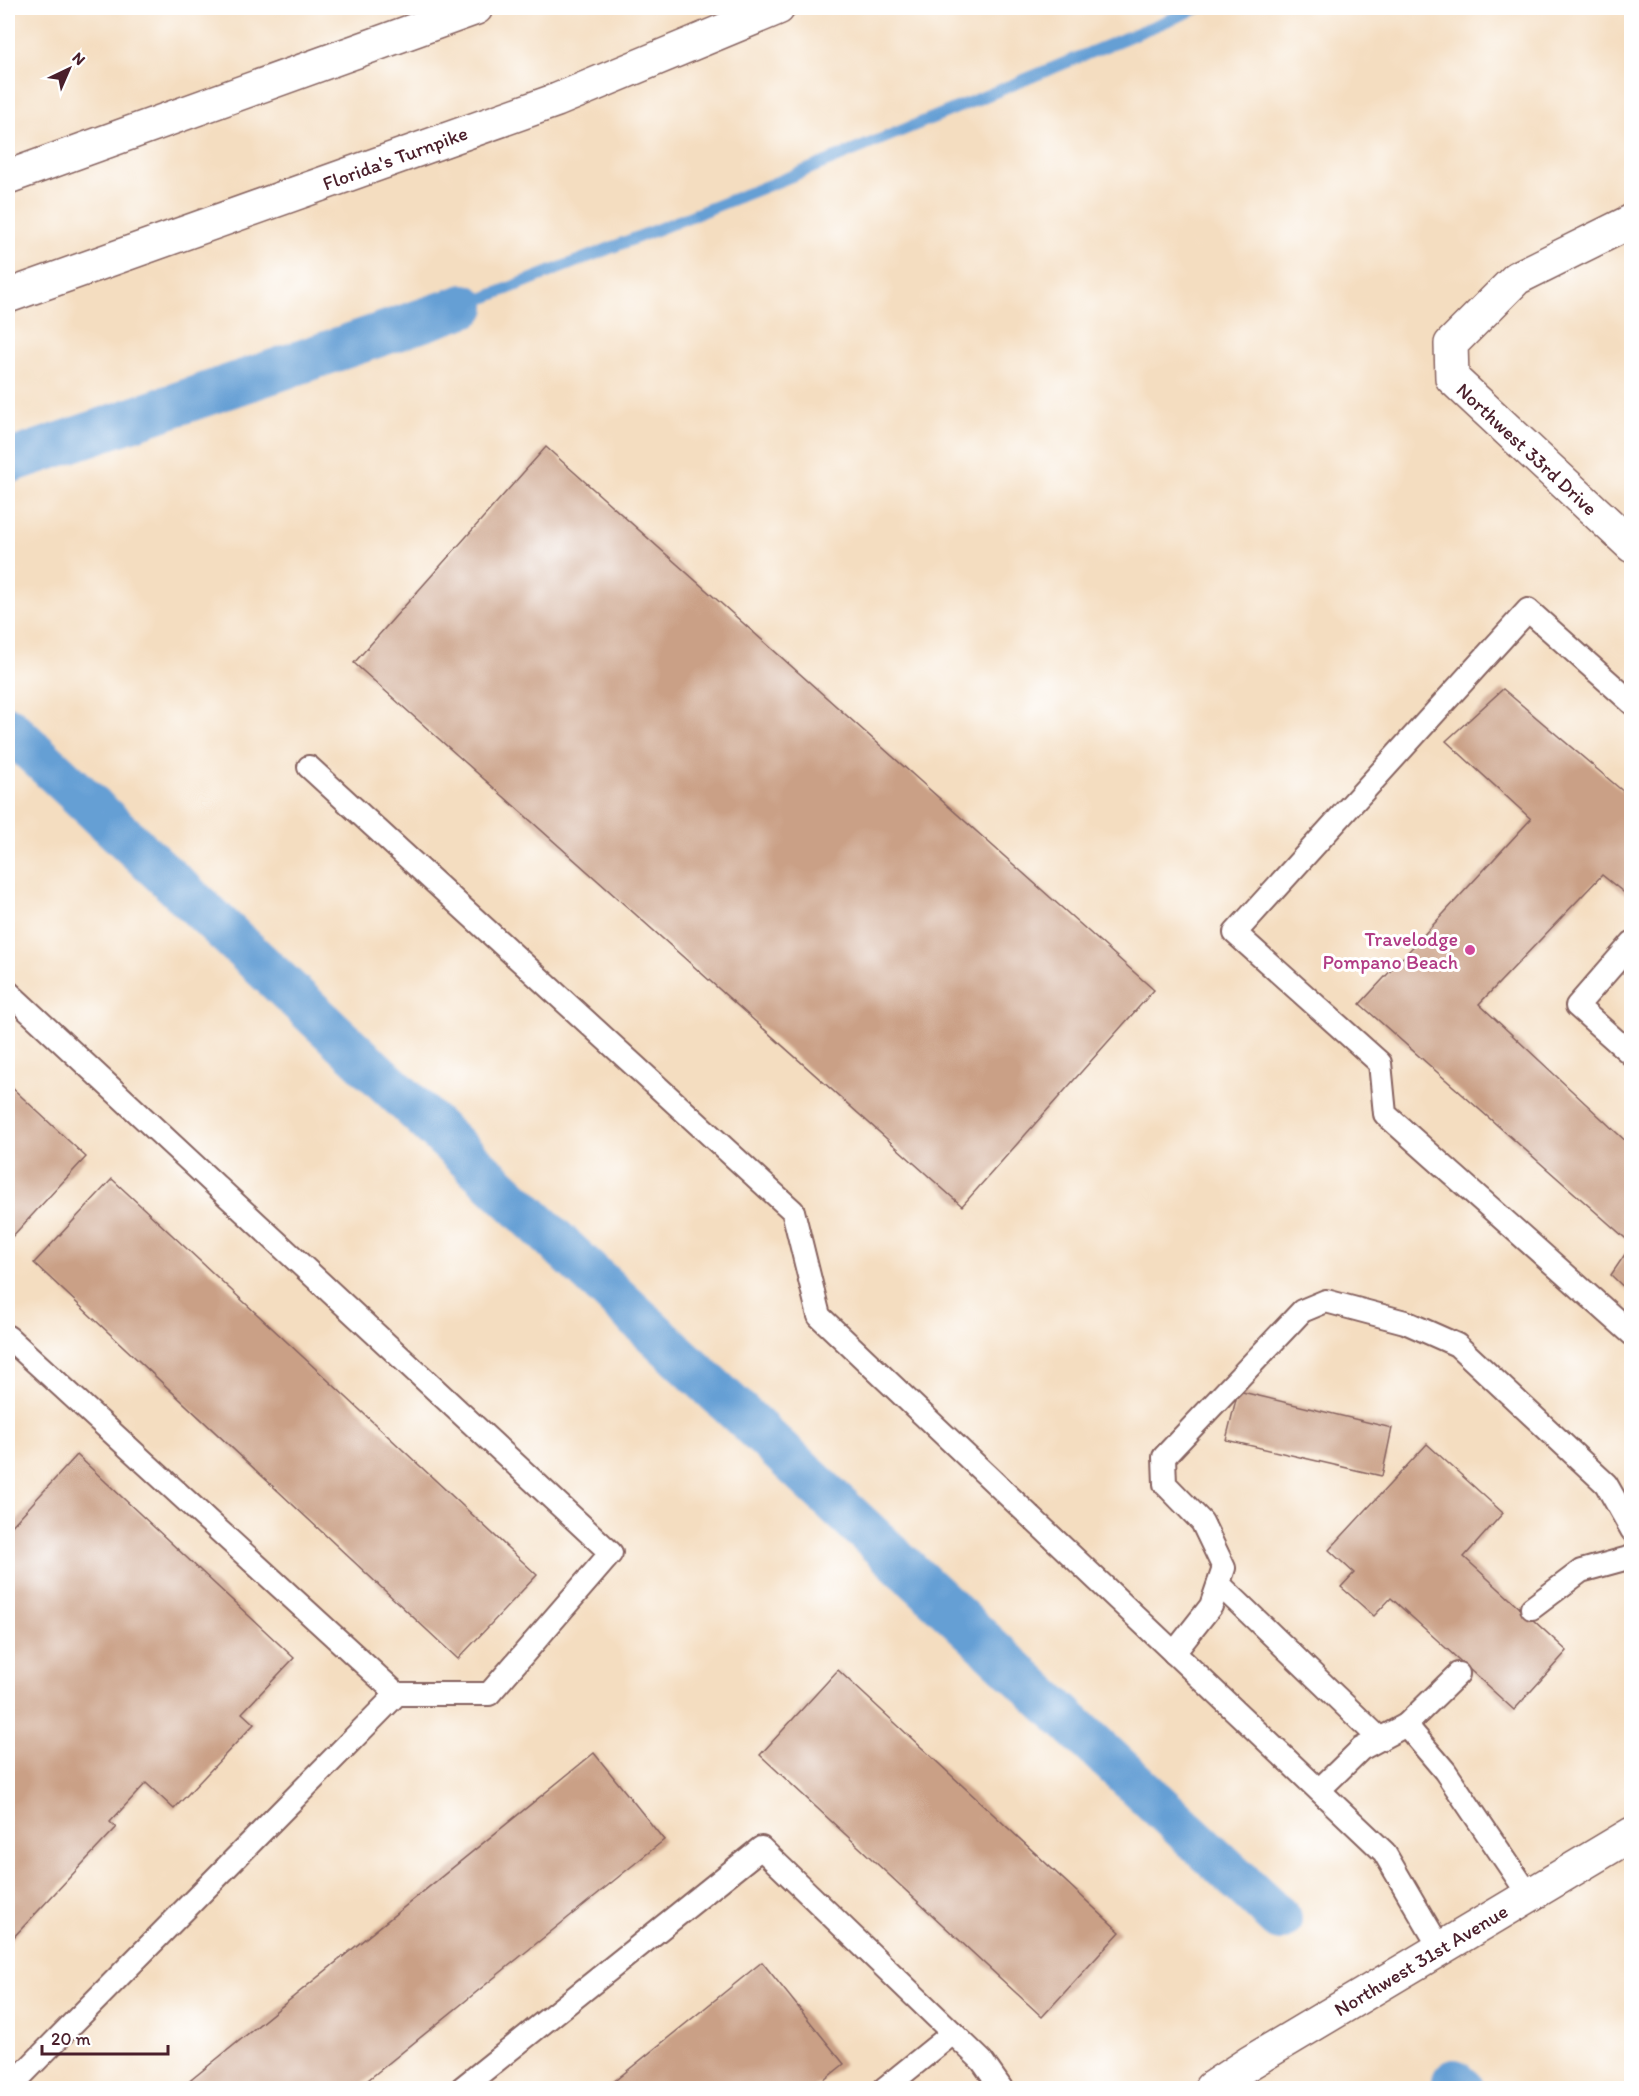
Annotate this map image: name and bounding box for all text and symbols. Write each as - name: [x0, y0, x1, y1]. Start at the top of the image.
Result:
- north arrow: [39, 39, 99, 99]
- text: N: [69, 48, 90, 69]
- street label: Florida's Turnpike: [319, 121, 471, 195]
- street label: Northwest 33rd Drive: [1452, 378, 1602, 520]
- place label: Travelodge Pompano Beach: [1323, 927, 1458, 974]
- marker: Travelodge Pompano Beach: [1463, 943, 1477, 957]
- street label: Northwest 31st Avenue: [1330, 1899, 1512, 2021]
- scale bar: [42, 2018, 168, 2056]
- text: 20 m: [51, 2028, 91, 2050]

